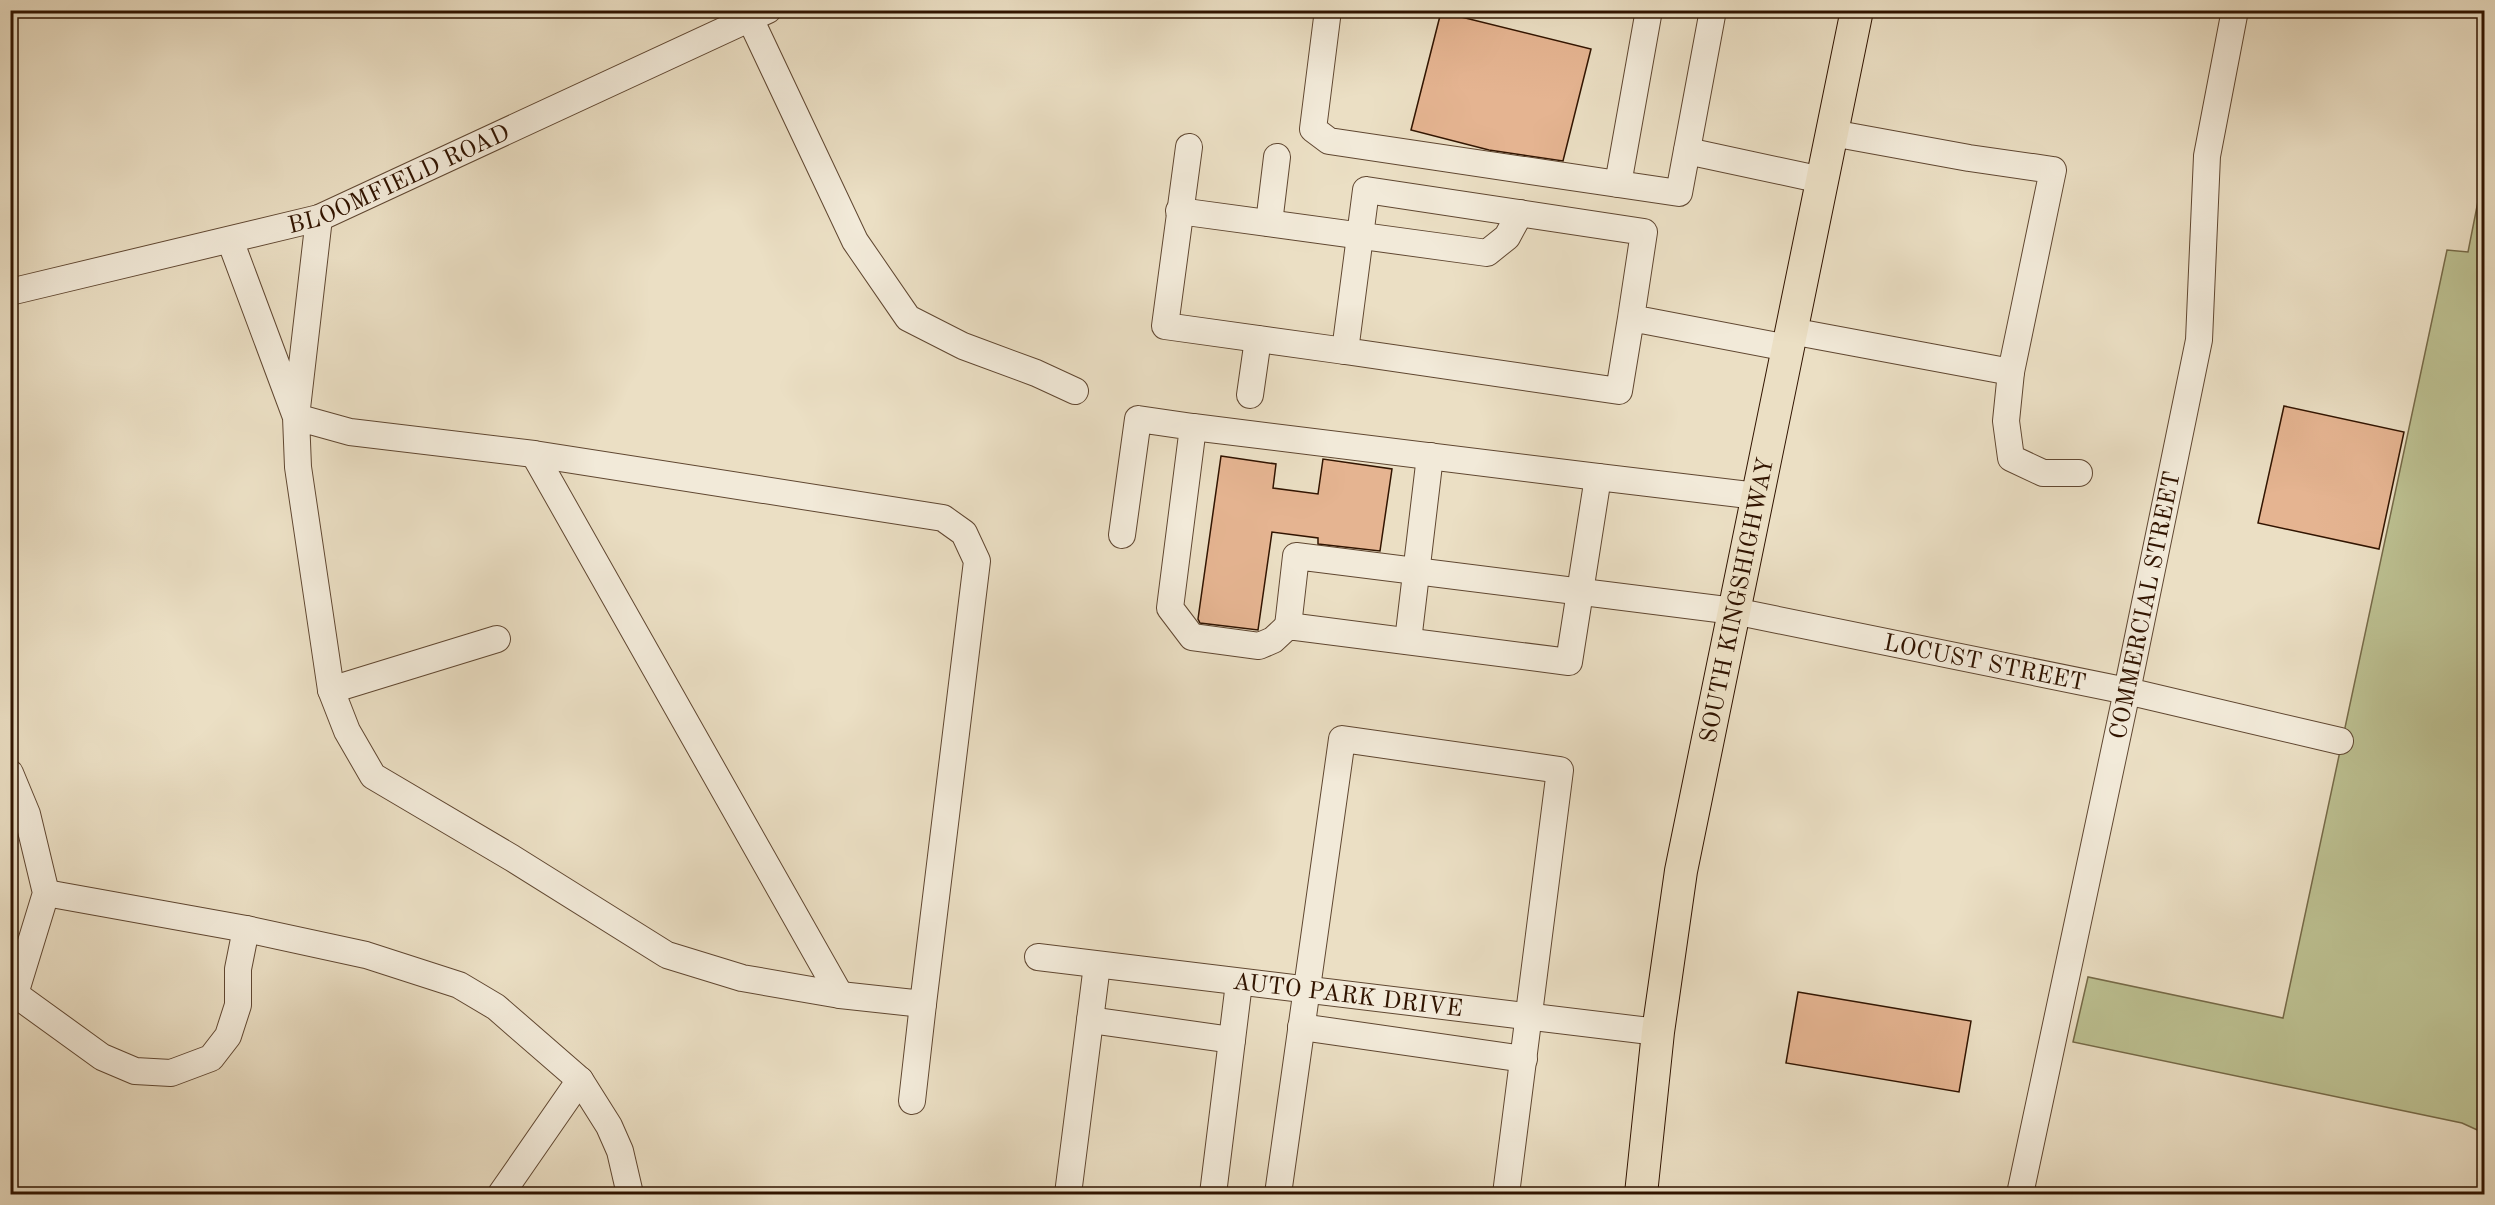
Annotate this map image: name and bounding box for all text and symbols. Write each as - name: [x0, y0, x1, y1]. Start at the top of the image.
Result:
- street label: BLOOMFIELD ROAD: [286, 121, 514, 239]
- street label: SOUTH KINGSHIGHWAY: [1697, 456, 1779, 745]
- street label: COMMERCIAL STREET: [2107, 469, 2186, 742]
- street label: LOCUST STREET: [1881, 632, 2088, 696]
- street label: AUTO PARK DRIVE: [1231, 971, 1464, 1022]

